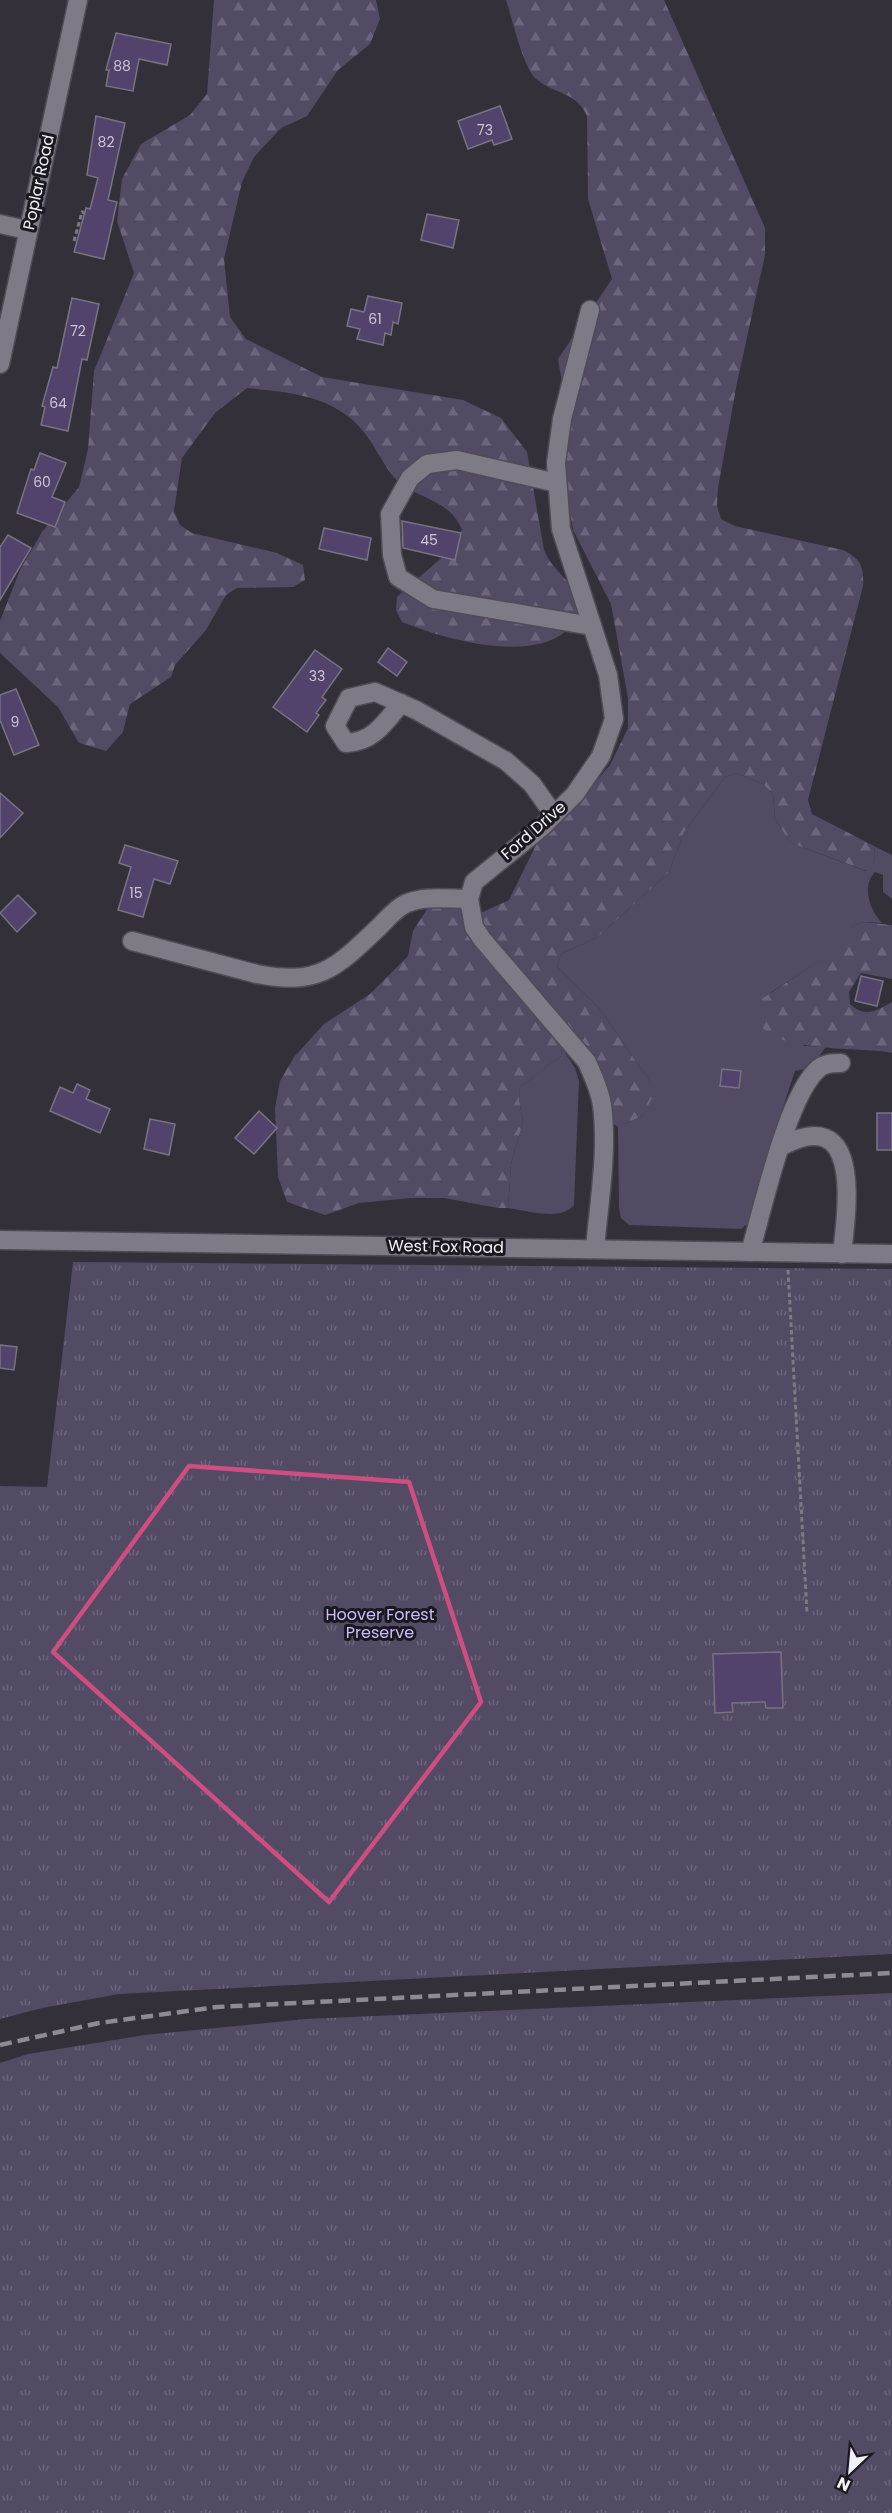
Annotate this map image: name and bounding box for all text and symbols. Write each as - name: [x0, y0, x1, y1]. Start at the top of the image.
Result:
- house number: 88: [113, 56, 131, 76]
- house number: 73: [477, 120, 493, 140]
- street label: Poplar Road: [17, 132, 60, 232]
- house number: 82: [98, 132, 114, 152]
- house number: 61: [368, 309, 382, 329]
- house number: 72: [70, 321, 86, 341]
- house number: 64: [49, 393, 67, 413]
- house number: 60: [33, 472, 51, 492]
- house number: 45: [420, 530, 438, 550]
- house number: 33: [309, 666, 325, 686]
- house number: 9: [11, 712, 19, 732]
- street label: Ford Drive: [496, 796, 571, 865]
- house number: 15: [129, 883, 143, 903]
- street label: West Fox Road: [388, 1234, 504, 1259]
- park label: Hoover Forest Preserve: [325, 1603, 435, 1644]
- north arrow: [820, 2441, 880, 2501]
- text: N: [833, 2471, 854, 2497]

